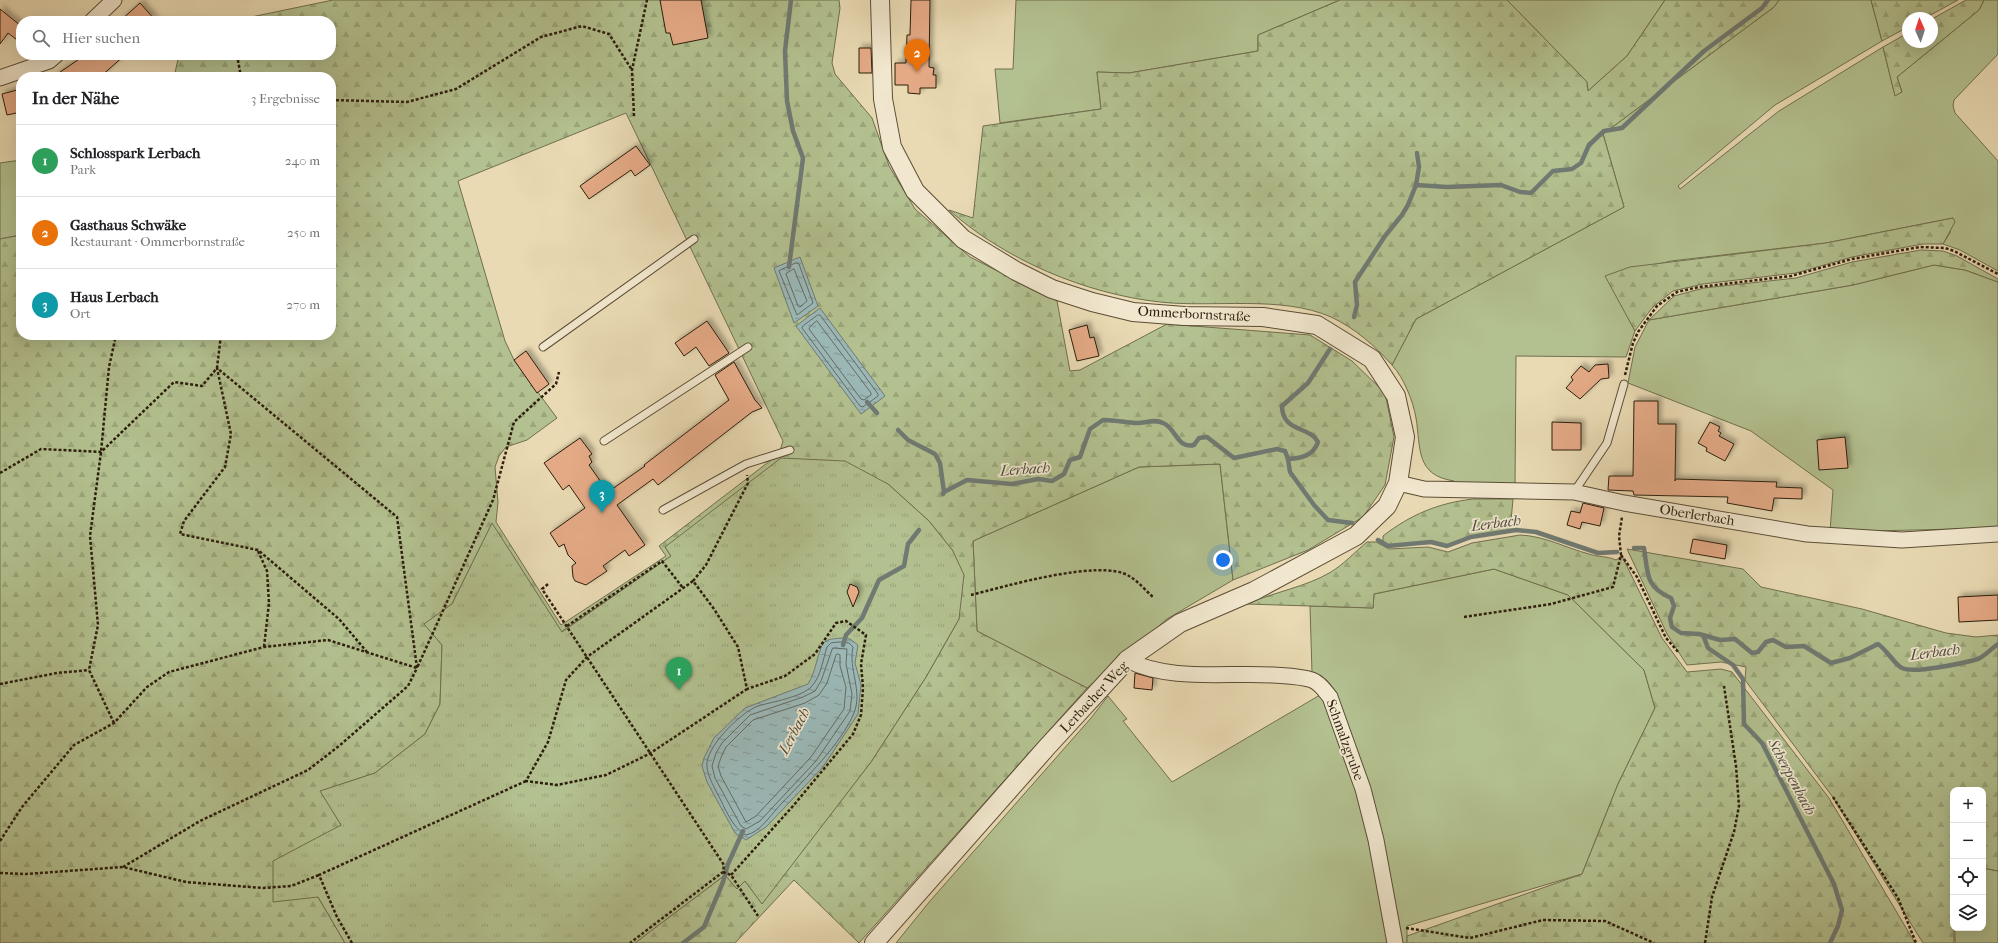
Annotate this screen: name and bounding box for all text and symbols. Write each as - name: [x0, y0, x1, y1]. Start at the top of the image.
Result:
- north arrow: [1902, 12, 1938, 48]
- search box: [16, 16, 336, 60]
- icon: search: [30, 27, 52, 49]
- text: Hier suchen: [62, 29, 140, 47]
- pin: 2: [904, 39, 930, 72]
- text: In der Nähe: [32, 88, 119, 108]
- text: 3 Ergebnisse: [251, 91, 320, 106]
- text: Schlosspark Lerbach: [70, 144, 200, 162]
- text: 1: [43, 153, 47, 168]
- text: 240 m: [285, 153, 320, 168]
- text: Park: [70, 162, 96, 177]
- text: Gasthaus Schwäke: [70, 216, 186, 234]
- text: 2: [42, 225, 48, 240]
- text: 250 m: [287, 225, 320, 240]
- text: Restaurant · Ommerbornstraße: [70, 234, 245, 249]
- text: Haus Lerbach: [70, 288, 159, 306]
- text: 3: [42, 297, 48, 312]
- text: 270 m: [286, 297, 320, 312]
- street label: Ommerbornstraße: [1137, 303, 1251, 325]
- text: Ort: [70, 306, 91, 321]
- water label: Lerbach: [998, 458, 1051, 480]
- pin: 3: [589, 480, 615, 513]
- street label: Oberlerbach: [1658, 501, 1736, 529]
- water label: Lerbach: [1469, 511, 1522, 535]
- your location: [1213, 550, 1233, 570]
- water label: Lerbach: [1908, 640, 1961, 664]
- pin: 1: [666, 657, 692, 690]
- street label: Lerbacher Weg: [1056, 657, 1132, 737]
- street label: Schmalzgrube: [1322, 697, 1368, 783]
- water label: Lerbach: [774, 704, 814, 758]
- water label: Scherpenbach: [1764, 735, 1820, 819]
- map controls: [1950, 787, 1986, 931]
- button: +: [1950, 787, 1986, 823]
- button: −: [1950, 823, 1986, 859]
- button: locate: [1950, 859, 1986, 895]
- button: layers: [1950, 895, 1986, 931]

